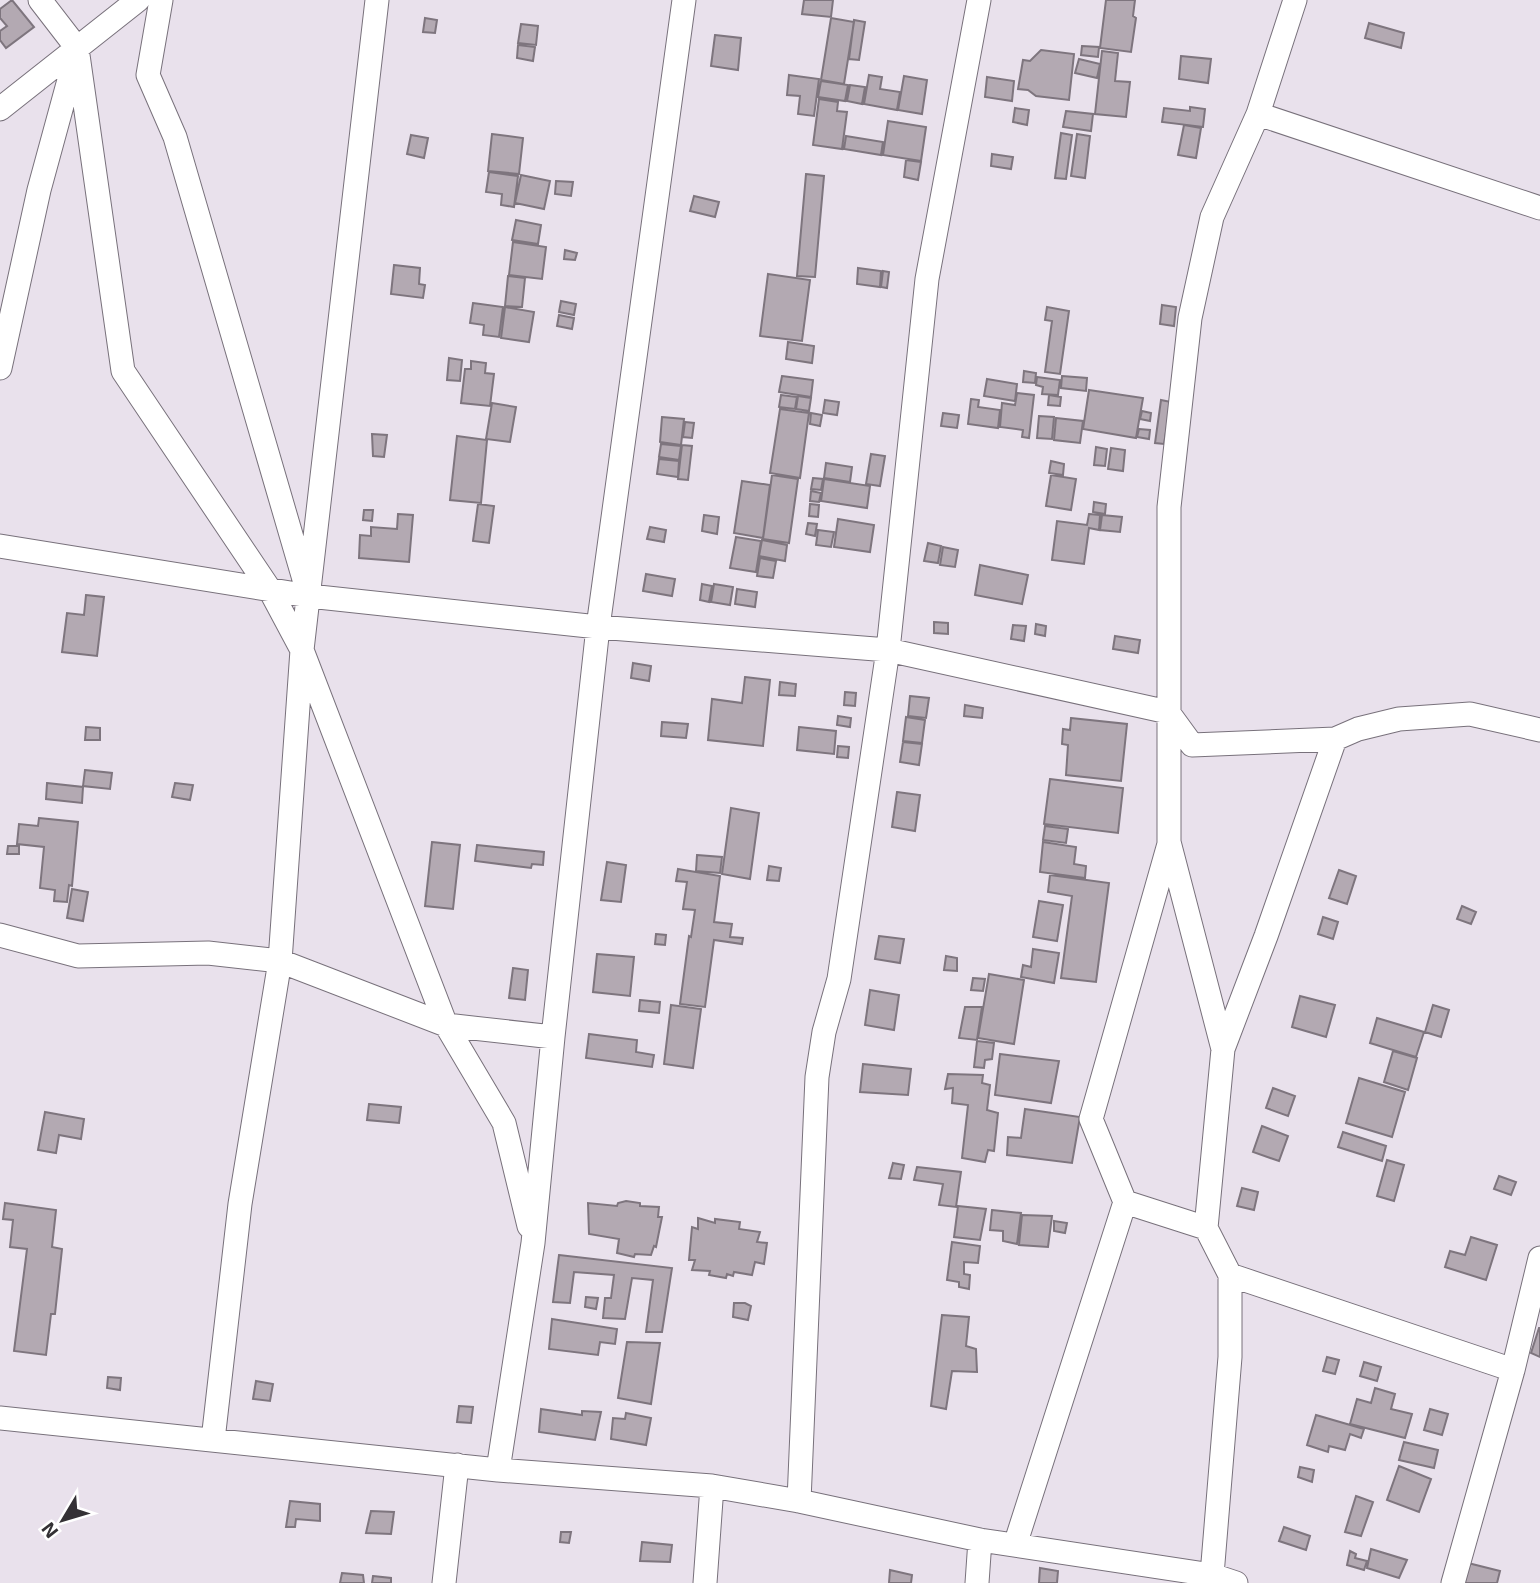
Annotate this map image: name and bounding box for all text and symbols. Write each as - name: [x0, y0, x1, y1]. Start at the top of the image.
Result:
- north arrow: [28, 1485, 98, 1555]
- text: N: [36, 1518, 62, 1543]

